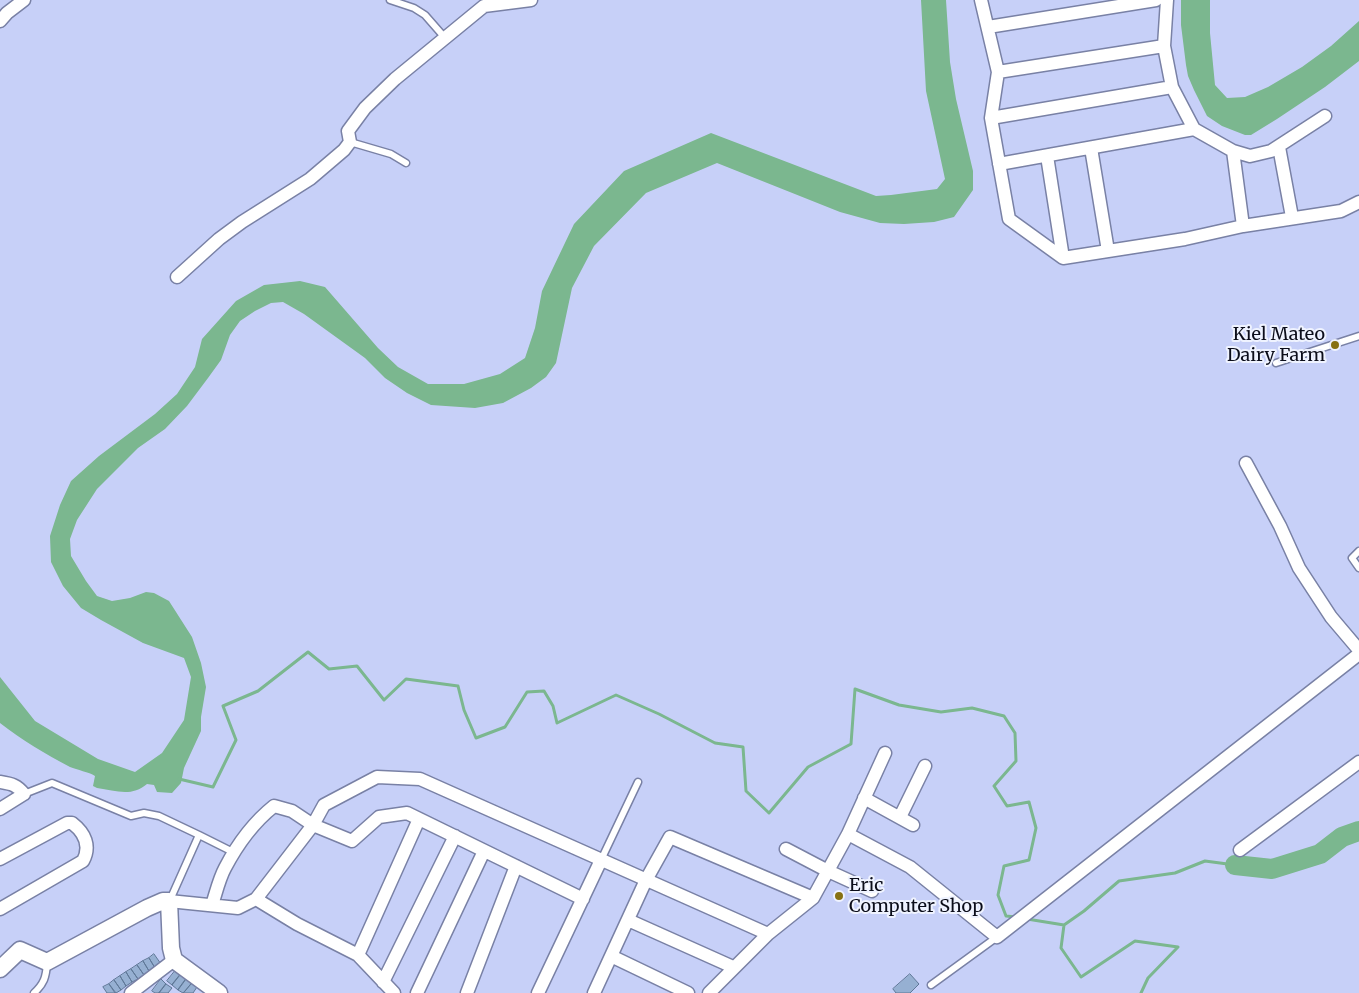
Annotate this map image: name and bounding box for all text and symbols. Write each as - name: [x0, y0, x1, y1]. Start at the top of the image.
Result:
- place label: Kiel Mateo Dairy Farm: [1227, 324, 1325, 366]
- marker: Kiel Mateo Dairy Farm: [1329, 339, 1341, 351]
- place label: Eric Computer Shop: [849, 875, 983, 918]
- marker: Eric Computer Shop: [833, 890, 845, 902]

